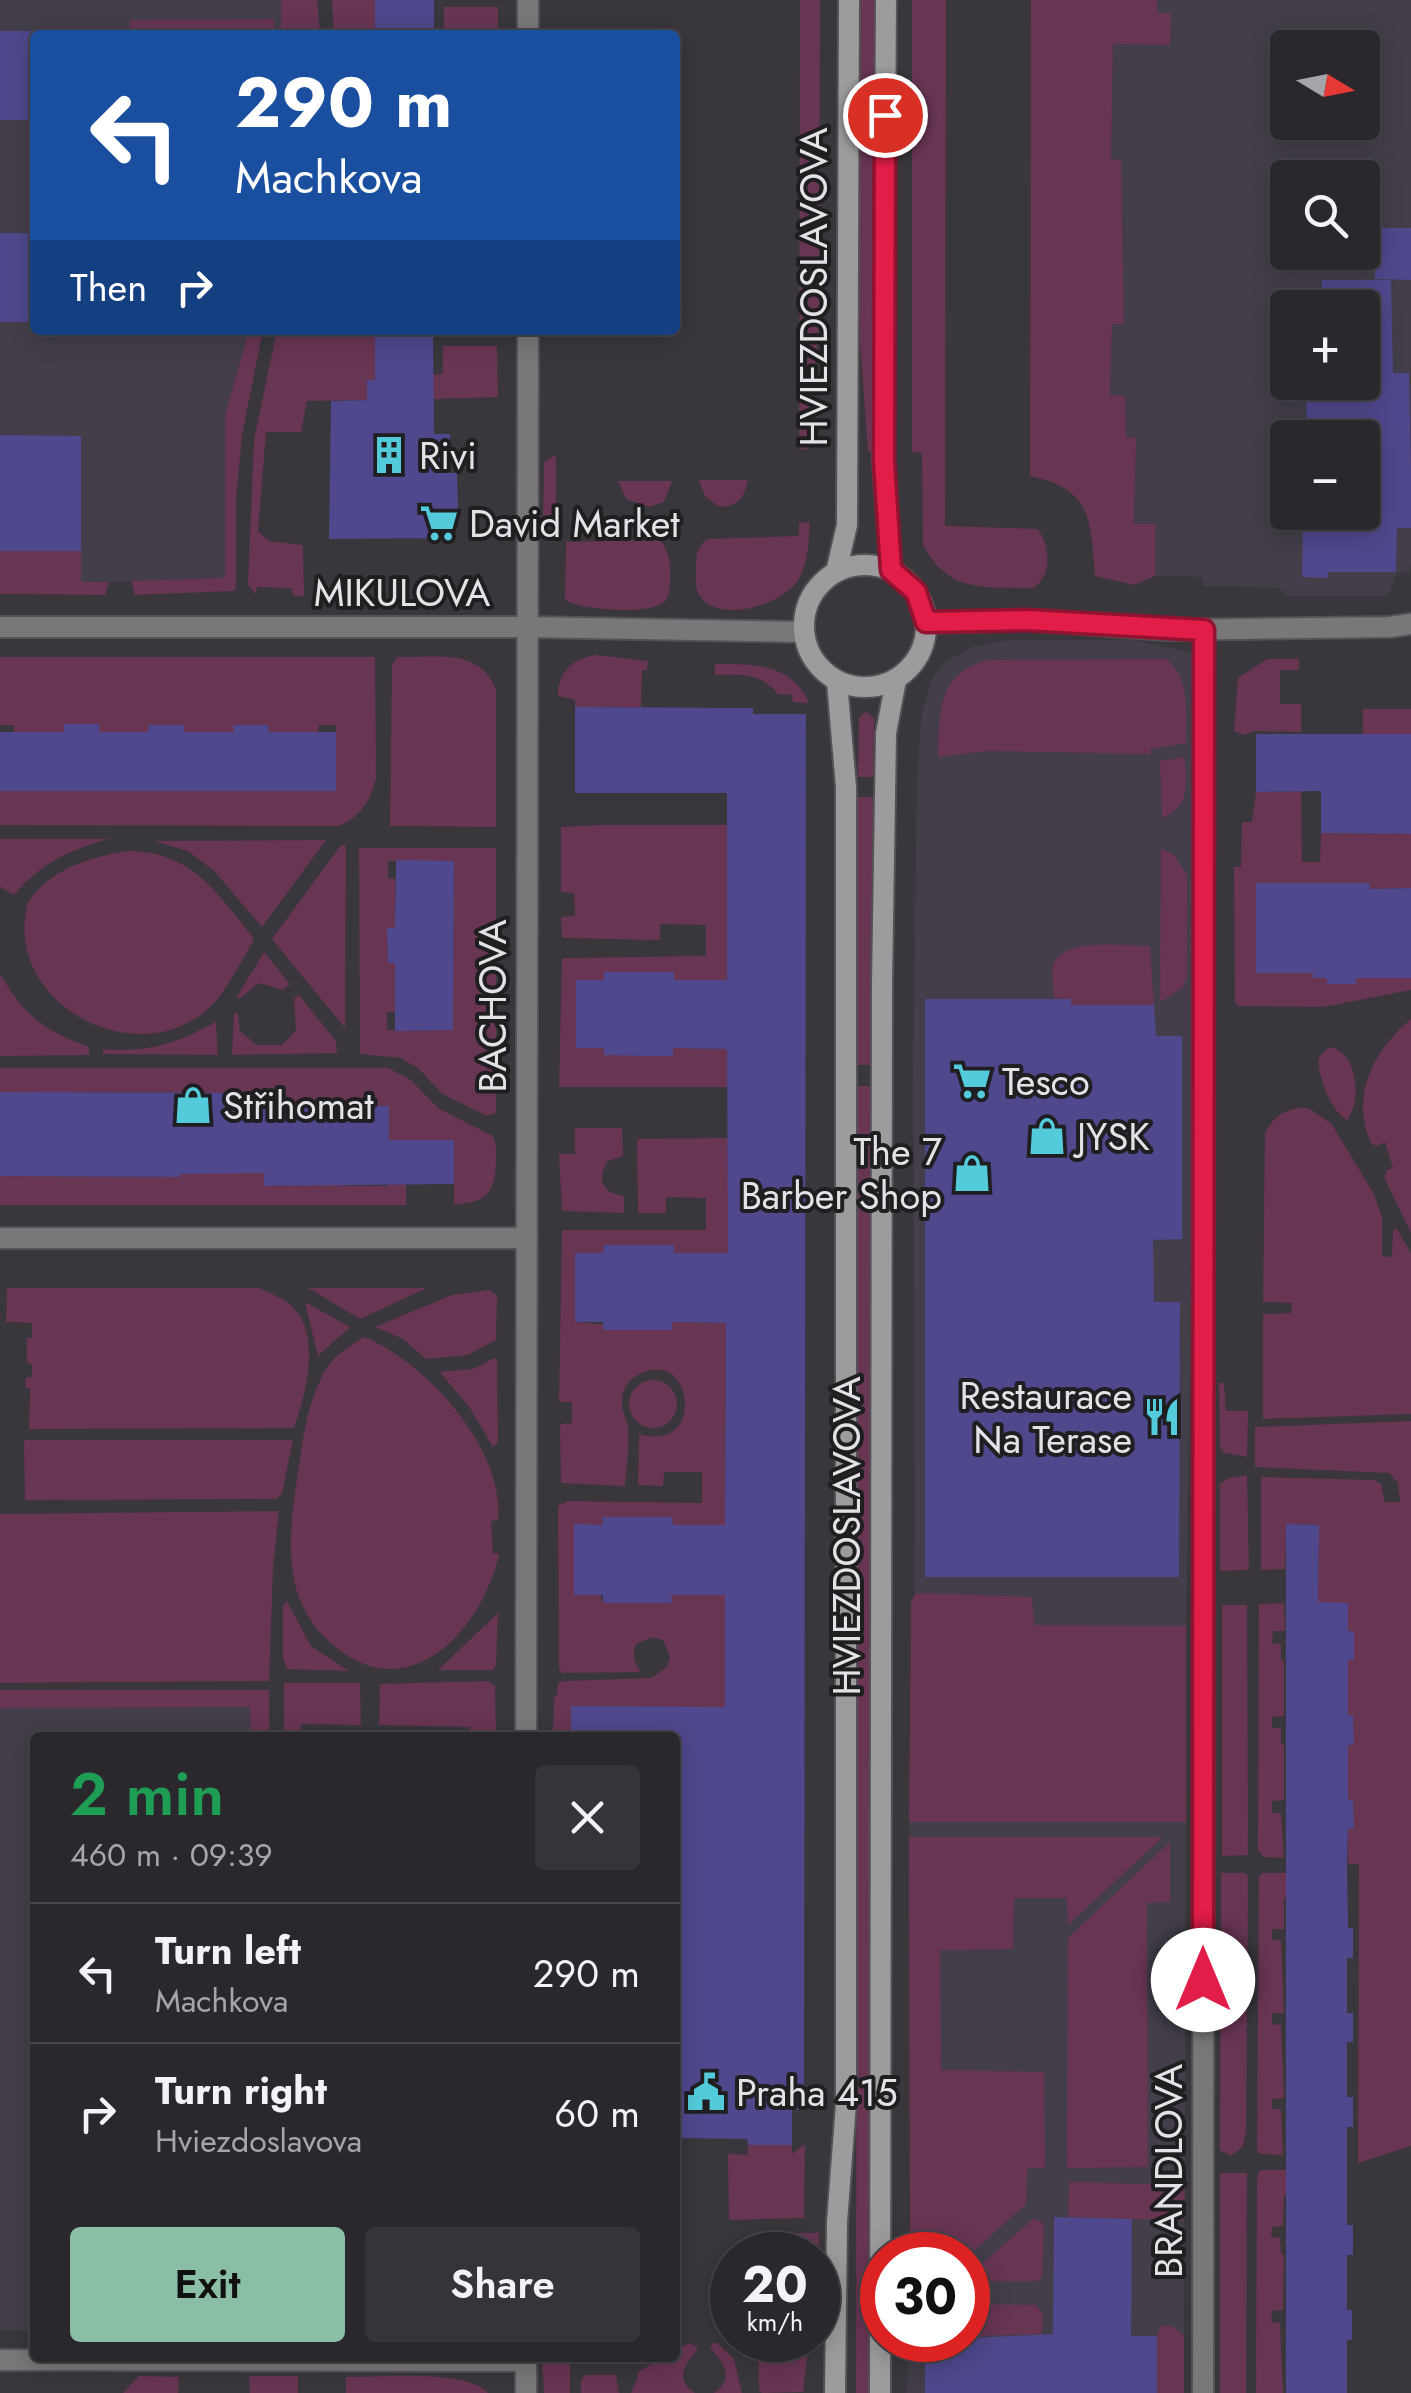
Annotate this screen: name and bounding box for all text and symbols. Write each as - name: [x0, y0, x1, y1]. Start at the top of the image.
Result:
- north arrow: [1270, 30, 1380, 140]
- map controls: [1270, 30, 1380, 530]
- text: 290 m: [235, 52, 453, 153]
- icon: left: [70, 70, 200, 200]
- pin: [843, 73, 928, 158]
- icon: arrive: [858, 88, 913, 143]
- street label: HVIEZDOSLAVOVA: [786, 127, 841, 447]
- text: Machkova: [235, 145, 423, 210]
- button: search: [1270, 160, 1380, 270]
- text: Then: [70, 260, 147, 315]
- icon: right: [167, 260, 222, 315]
- button: +: [1270, 290, 1380, 400]
- button: −: [1270, 420, 1380, 530]
- place label: Rivi: [419, 428, 477, 483]
- building icon: Rivi: [368, 434, 410, 476]
- place label: David Market: [469, 496, 680, 551]
- supermarket icon: David Market: [418, 502, 460, 544]
- street label: MIKULOVA: [314, 565, 490, 620]
- street label: BACHOVA: [465, 919, 520, 1093]
- place label: Tesco: [1002, 1054, 1090, 1109]
- supermarket icon: Tesco: [951, 1060, 993, 1102]
- place label: Střihomat: [223, 1078, 374, 1133]
- shop icon: Střihomat: [172, 1084, 214, 1126]
- place label: JYSK: [1072, 1109, 1150, 1164]
- shop icon: JYSK: [1026, 1115, 1068, 1157]
- place label: The 7 Barber Shop: [741, 1124, 942, 1223]
- shop icon: The 7 Barber Shop: [951, 1152, 993, 1194]
- place label: Restaurace Na Terase: [959, 1368, 1132, 1467]
- street label: HVIEZDOSLAVOVA: [819, 1376, 874, 1696]
- restaurant icon: Restaurace Na Terase: [1141, 1396, 1183, 1438]
- text: 2 min: [70, 1751, 224, 1838]
- button: close: [535, 1765, 640, 1870]
- text: 460 m · 09:39: [70, 1832, 273, 1878]
- text: Turn left: [155, 1923, 301, 1978]
- position arrow: [1151, 1928, 1255, 2032]
- icon: left: [70, 1946, 125, 2001]
- text: 290 m: [533, 1946, 640, 2001]
- text: Machkova: [155, 1978, 288, 2024]
- text: Turn right: [155, 2063, 327, 2118]
- street label: BRANDLOVA: [1141, 2064, 1196, 2278]
- place label: Praha 415: [736, 2065, 898, 2120]
- public building icon: Praha 415: [685, 2071, 727, 2113]
- icon: right: [70, 2086, 125, 2141]
- text: 60 m: [554, 2086, 640, 2141]
- text: Hviezdoslavova: [155, 2118, 362, 2164]
- button: Exit: [70, 2227, 345, 2342]
- button: Share: [365, 2227, 640, 2342]
- speed limit sign: 30: [860, 2232, 990, 2362]
- text: 20: [742, 2248, 808, 2321]
- text: km/h: [747, 2304, 803, 2340]

